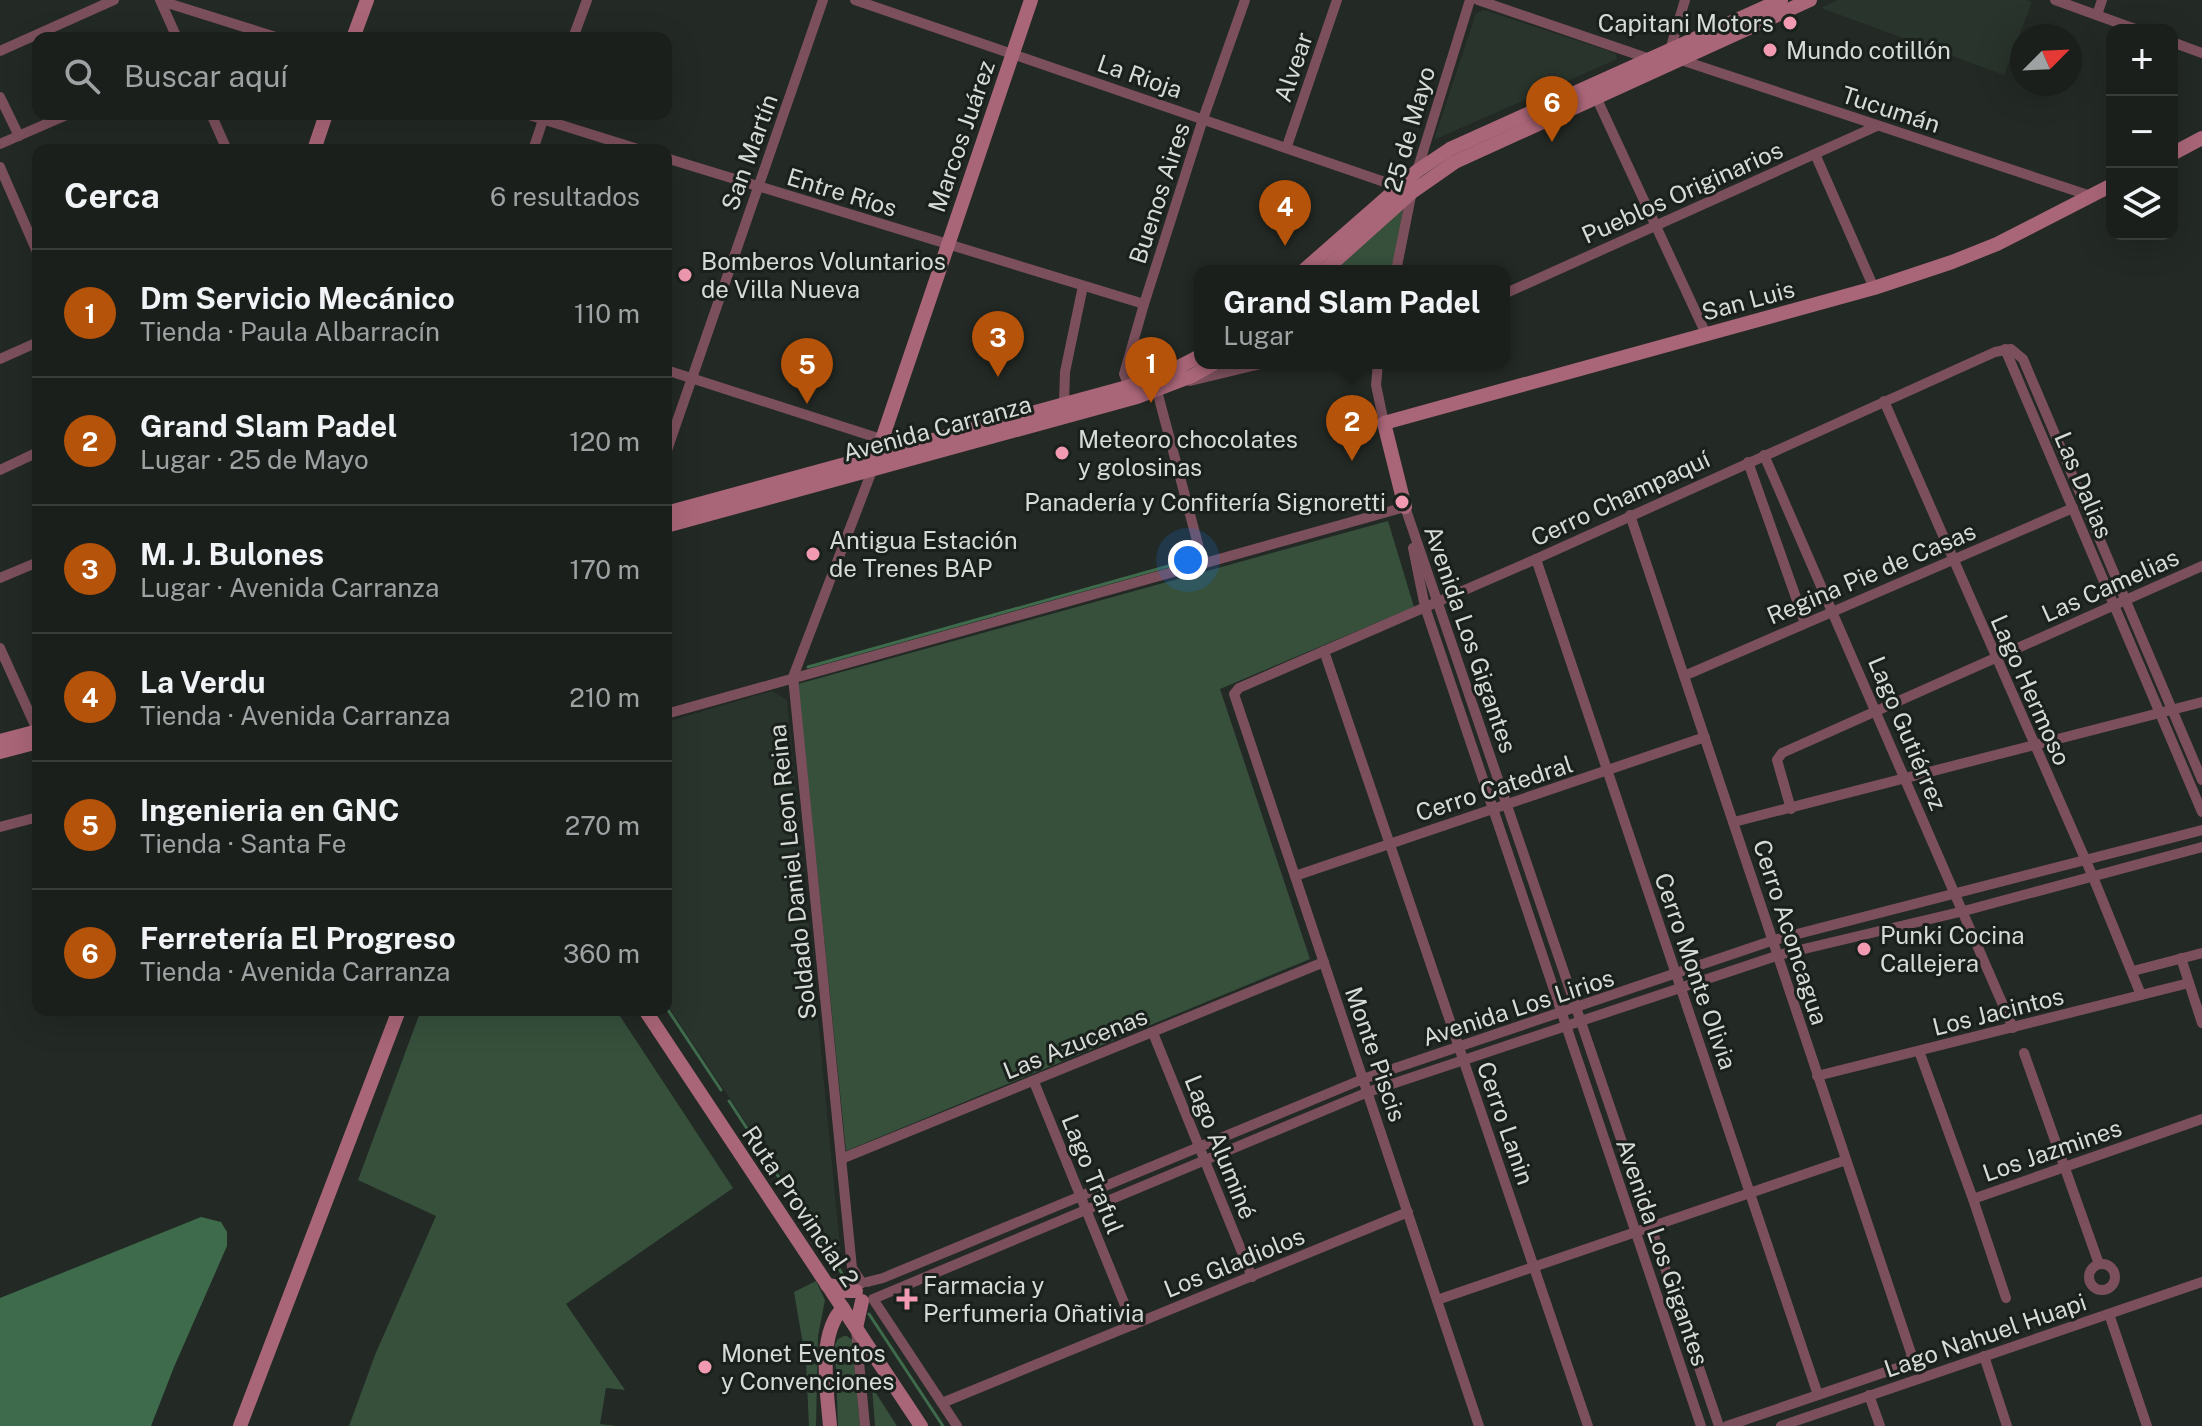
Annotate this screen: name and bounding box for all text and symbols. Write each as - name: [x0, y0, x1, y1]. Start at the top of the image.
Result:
- place label: Capitani Motors: [1598, 9, 1774, 37]
- marker: Capitani Motors: [1781, 14, 1799, 32]
- north arrow: [2010, 24, 2082, 96]
- map controls: [2106, 24, 2178, 240]
- button: +: [2106, 24, 2178, 96]
- street label: Alvear: [1268, 28, 1318, 106]
- search box: [32, 32, 672, 120]
- place label: Mundo cotillón: [1786, 36, 1951, 64]
- marker: Mundo cotillón: [1761, 41, 1779, 59]
- street label: La Rioja: [1094, 48, 1186, 104]
- icon: search: [60, 54, 104, 98]
- street label: Marcos Juárez: [922, 56, 1000, 216]
- text: Buscar aquí: [124, 58, 288, 94]
- street label: 25 de Mayo: [1378, 63, 1440, 195]
- pin: 6: [1526, 76, 1578, 142]
- street label: Tucumán: [1838, 80, 1944, 138]
- street label: San Martín: [715, 90, 783, 214]
- button: −: [2106, 96, 2178, 168]
- street label: Buenos Aires: [1123, 119, 1195, 267]
- street label: Pueblos Originarios: [1577, 135, 1787, 249]
- street label: Entre Ríos: [784, 162, 900, 222]
- button: layers: [2106, 168, 2178, 240]
- text: Cerca: [64, 176, 160, 216]
- pin: 4: [1259, 180, 1311, 246]
- text: 6 resultados: [490, 181, 640, 212]
- place label: Bomberos Voluntarios de Villa Nueva: [701, 247, 946, 303]
- popup: [1194, 265, 1510, 369]
- marker: Bomberos Voluntarios de Villa Nueva: [676, 266, 694, 284]
- street label: San Luis: [1698, 274, 1798, 326]
- text: Dm Servicio Mecánico: [140, 280, 455, 316]
- text: Grand Slam Padel: [1223, 284, 1481, 320]
- text: 1: [84, 298, 96, 329]
- text: 110 m: [574, 298, 640, 329]
- pin: 3: [972, 311, 1024, 377]
- text: Tienda · Paula Albarracín: [140, 316, 440, 347]
- text: Lugar: [1223, 320, 1294, 351]
- pin: 1: [1125, 337, 1177, 403]
- pin: 5: [781, 338, 833, 404]
- street label: Avenida Carranza: [840, 389, 1034, 467]
- pin: 2: [1326, 395, 1378, 461]
- text: Grand Slam Padel: [140, 408, 397, 444]
- place label: Meteoro chocolates y golosinas: [1078, 425, 1298, 481]
- text: 2: [82, 426, 98, 457]
- text: 120 m: [569, 426, 640, 457]
- street label: Las Dalias: [2049, 428, 2119, 542]
- text: Lugar · 25 de Mayo: [140, 444, 369, 475]
- marker: Meteoro chocolates y golosinas: [1053, 444, 1071, 462]
- street label: Cerro Champaquí: [1526, 444, 1715, 552]
- place label: Panadería y Confitería Signoretti: [1024, 488, 1386, 516]
- marker: Panadería y Confitería Signoretti: [1393, 493, 1411, 511]
- street label: Regina Pie de Casas: [1762, 516, 1980, 630]
- street label: Avenida Los Gigantes: [1419, 522, 1523, 756]
- place label: Antigua Estación de Trenes BAP: [829, 526, 1018, 582]
- text: M. J. Bulones: [140, 536, 324, 572]
- your location: [1168, 540, 1208, 580]
- street label: Las Camelias: [2037, 542, 2183, 628]
- marker: Antigua Estación de Trenes BAP: [804, 545, 822, 563]
- text: 3: [81, 554, 99, 585]
- text: 170 m: [570, 554, 640, 585]
- text: Lugar · Avenida Carranza: [140, 572, 439, 603]
- street label: Lago Hermoso: [1985, 610, 2077, 770]
- street label: Lago Gutiérrez: [1863, 652, 1953, 814]
- text: La Verdu: [140, 664, 266, 700]
- text: 4: [81, 682, 99, 713]
- text: 210 m: [569, 682, 640, 713]
- text: Tienda · Avenida Carranza: [140, 700, 450, 731]
- street label: Soldado Daniel Leon Reina: [763, 723, 821, 1021]
- street label: Cerro Catedral: [1412, 749, 1576, 827]
- text: Ingenieria en GNC: [140, 792, 399, 828]
- text: 5: [81, 810, 99, 841]
- text: 270 m: [565, 810, 640, 841]
- text: Tienda · Santa Fe: [140, 828, 347, 859]
- street label: Cerro Aconcagua: [1748, 836, 1834, 1028]
- street label: Cerro Monte Olivia: [1649, 869, 1743, 1073]
- text: Ferretería El Progreso: [140, 920, 456, 956]
- place label: Punki Cocina Callejera: [1880, 921, 2025, 977]
- text: 6: [81, 938, 99, 969]
- text: 360 m: [563, 938, 640, 969]
- marker: Punki Cocina Callejera: [1855, 940, 1873, 958]
- text: Tienda · Avenida Carranza: [140, 956, 450, 987]
- street label: Avenida Los Lirios: [1419, 963, 1617, 1051]
- street label: Los Jacintos: [1929, 981, 2067, 1041]
- street label: Monte Piscis: [1340, 983, 1412, 1125]
- street label: Las Azucenas: [999, 1001, 1151, 1085]
- street label: Cerro Lanin: [1472, 1058, 1540, 1188]
- street label: Lago Aluminé: [1179, 1071, 1263, 1223]
- street label: Lago Traful: [1056, 1110, 1130, 1238]
- street label: Los Jazmines: [1979, 1113, 2125, 1187]
- street label: Ruta Provincial 2: [737, 1120, 865, 1292]
- street label: Avenida Los Gigantes: [1611, 1135, 1715, 1369]
- street label: Los Gladiolos: [1160, 1221, 1308, 1303]
- place label: Farmacia y Perfumeria Oñativia: [923, 1271, 1144, 1327]
- street label: Lago Nahuel Huapi: [1880, 1287, 2090, 1383]
- marker: Farmacia y Perfumeria Oñativia: [898, 1290, 916, 1308]
- place label: Monet Eventos y Convenciones: [721, 1339, 894, 1395]
- marker: Monet Eventos y Convenciones: [696, 1358, 714, 1376]

